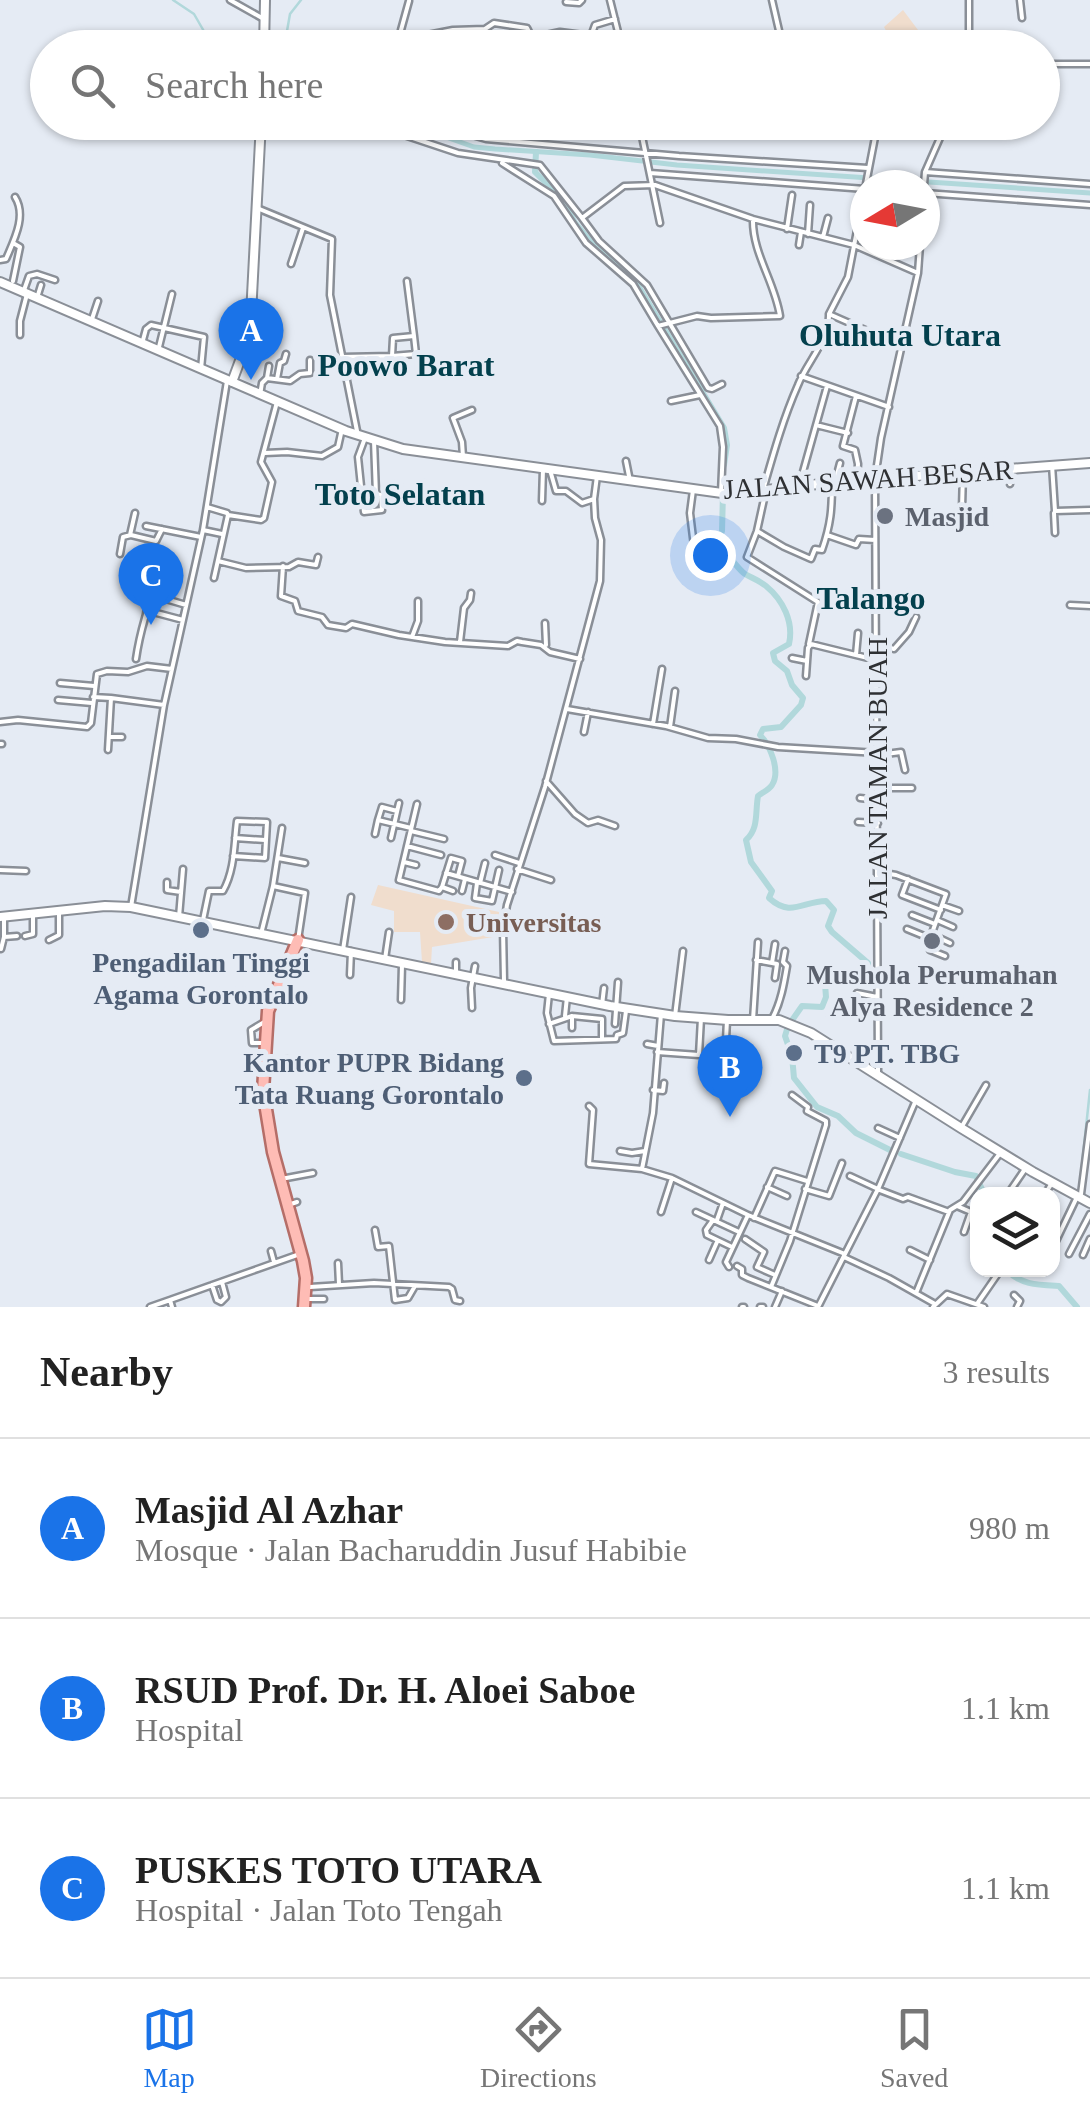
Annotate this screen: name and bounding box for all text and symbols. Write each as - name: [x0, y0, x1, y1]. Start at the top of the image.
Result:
- search box: [30, 30, 1060, 140]
- icon: search: [65, 58, 120, 113]
- text: Search here: [145, 64, 323, 106]
- north arrow: [850, 170, 940, 260]
- pin: A: [218, 298, 284, 380]
- district label: Oluhuta Utara: [799, 317, 1001, 353]
- district label: Poowo Barat: [318, 347, 495, 383]
- street label: JALAN SAWAH BESAR: [722, 454, 1014, 505]
- district label: Toto Selatan: [315, 476, 485, 512]
- place label: Masjid: [905, 501, 989, 532]
- marker: Masjid: [874, 505, 896, 527]
- your location: [685, 530, 736, 581]
- pin: C: [118, 542, 184, 625]
- district label: Talango: [816, 580, 926, 616]
- street label: JALAN TAMAN BUAH: [862, 637, 893, 919]
- place label: Universitas: [466, 907, 601, 938]
- marker: Universitas: [435, 911, 457, 933]
- marker: Pengadilan Tinggi Agama Gorontalo: [190, 919, 212, 941]
- marker: Mushola Perumahan Alya Residence 2: [921, 930, 943, 952]
- place label: Pengadilan Tinggi Agama Gorontalo: [92, 947, 310, 1010]
- place label: Mushola Perumahan Alya Residence 2: [806, 959, 1058, 1022]
- pin: B: [698, 1034, 762, 1117]
- place label: T9 PT. TBG: [814, 1038, 960, 1069]
- marker: T9 PT. TBG: [783, 1042, 805, 1064]
- place label: Kantor PUPR Bidang Tata Ruang Gorontalo: [235, 1047, 504, 1110]
- marker: Kantor PUPR Bidang Tata Ruang Gorontalo: [513, 1067, 535, 1089]
- map controls: [970, 1187, 1060, 1277]
- button: layers: [970, 1187, 1060, 1277]
- text: Nearby: [40, 1349, 173, 1395]
- text: 3 results: [942, 1354, 1050, 1390]
- text: Masjid Al Azhar: [135, 1489, 403, 1531]
- text: A: [61, 1510, 84, 1546]
- text: 980 m: [969, 1510, 1050, 1546]
- text: Mosque · Jalan Bacharuddin Jusuf Habibie: [135, 1532, 687, 1568]
- text: RSUD Prof. Dr. H. Aloei Saboe: [135, 1669, 635, 1711]
- text: B: [62, 1690, 83, 1726]
- text: 1.1 km: [961, 1690, 1050, 1726]
- text: Hospital: [135, 1712, 243, 1748]
- text: PUSKES TOTO UTARA: [135, 1849, 542, 1891]
- text: C: [61, 1870, 84, 1906]
- text: 1.1 km: [961, 1870, 1050, 1906]
- text: Hospital · Jalan Toto Tengah: [135, 1892, 503, 1928]
- tab: Map: [142, 2002, 197, 2094]
- tab: Directions: [480, 2002, 597, 2094]
- tab: Saved: [880, 2002, 948, 2094]

